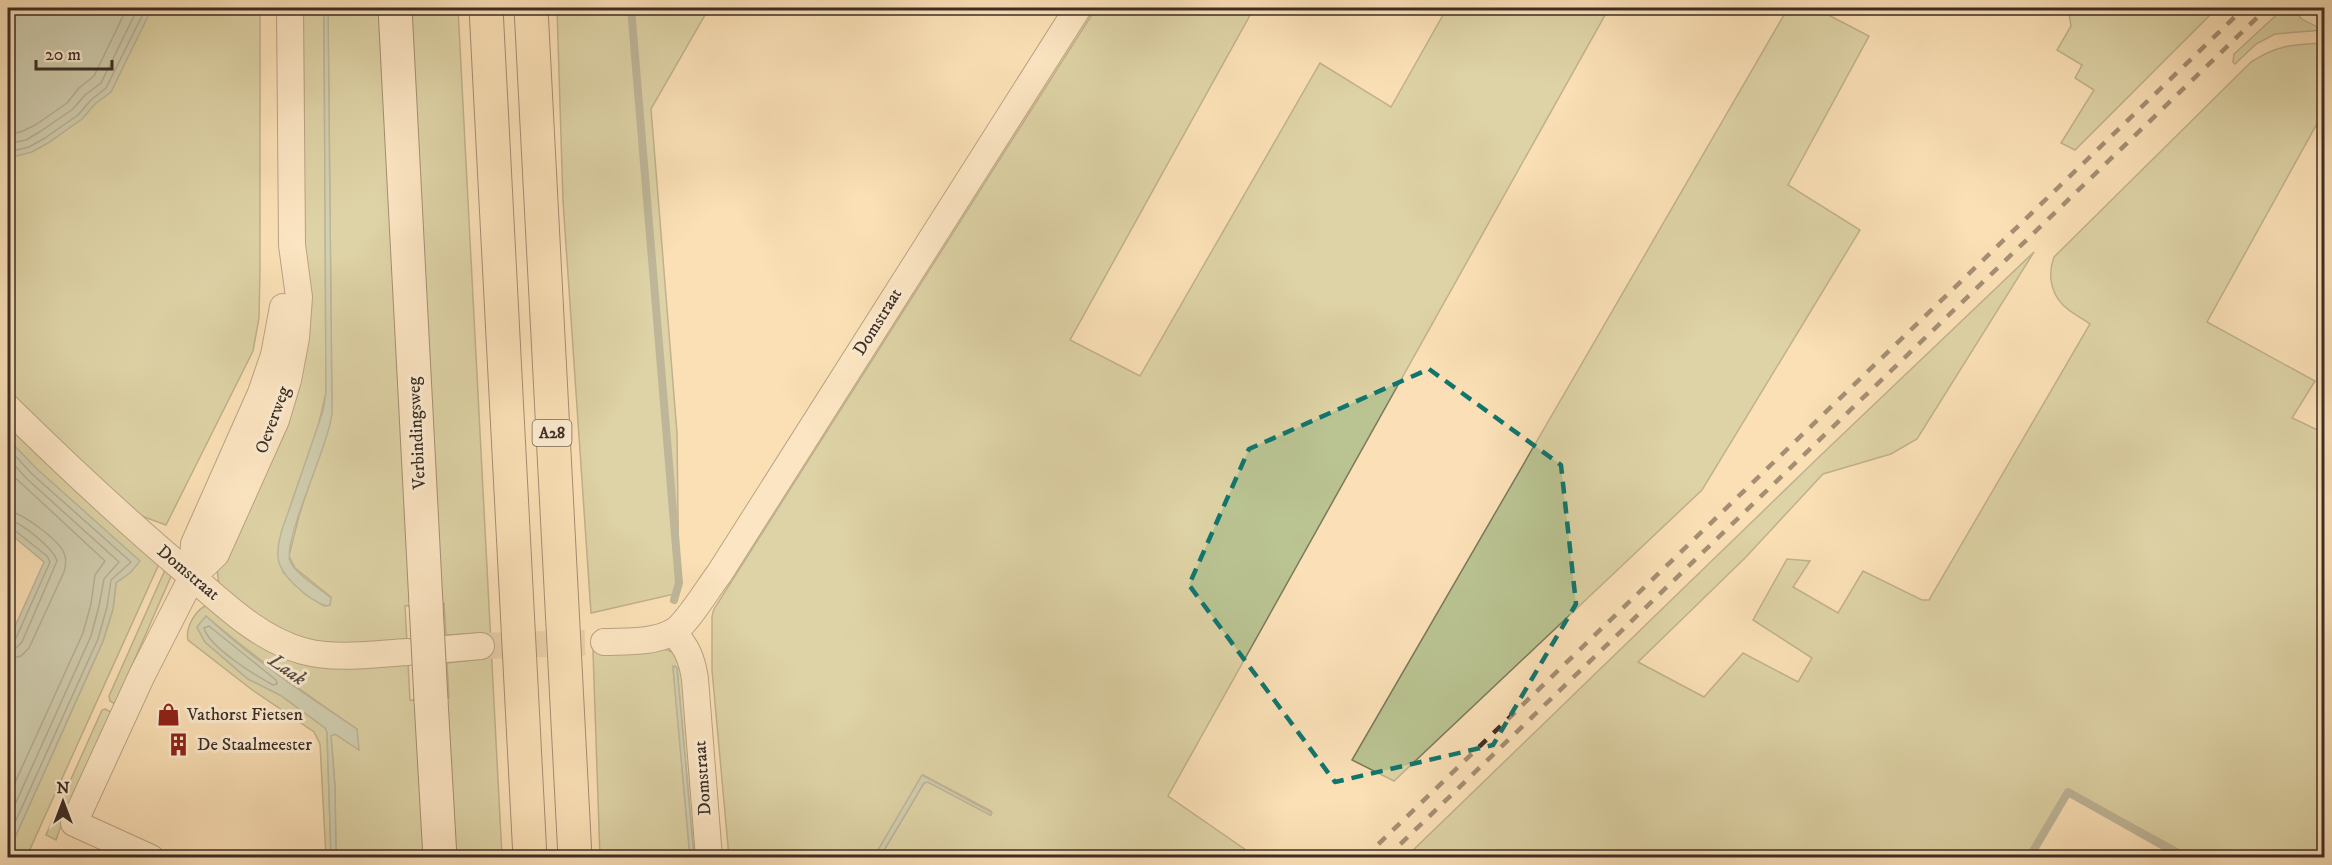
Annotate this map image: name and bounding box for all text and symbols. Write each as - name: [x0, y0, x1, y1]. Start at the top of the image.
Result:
- scale bar: [36, 33, 112, 71]
- text: 20 m: [45, 44, 81, 66]
- street label: Domstraat: [849, 284, 907, 360]
- street label: Verbindingsweg: [403, 376, 431, 491]
- street label: Oeverweg: [251, 383, 295, 457]
- road number: A28: [532, 420, 572, 446]
- street label: Domstraat: [152, 540, 224, 606]
- water label: Laak: [263, 648, 311, 692]
- shop icon: Vathorst Fietsen: [156, 702, 182, 728]
- place label: Vathorst Fietsen: [186, 704, 303, 726]
- building icon: De Staalmeester: [166, 732, 192, 758]
- place label: De Staalmeester: [197, 734, 312, 756]
- street label: Domstraat: [689, 739, 717, 816]
- north arrow: [33, 772, 93, 832]
- text: N: [56, 778, 70, 798]

